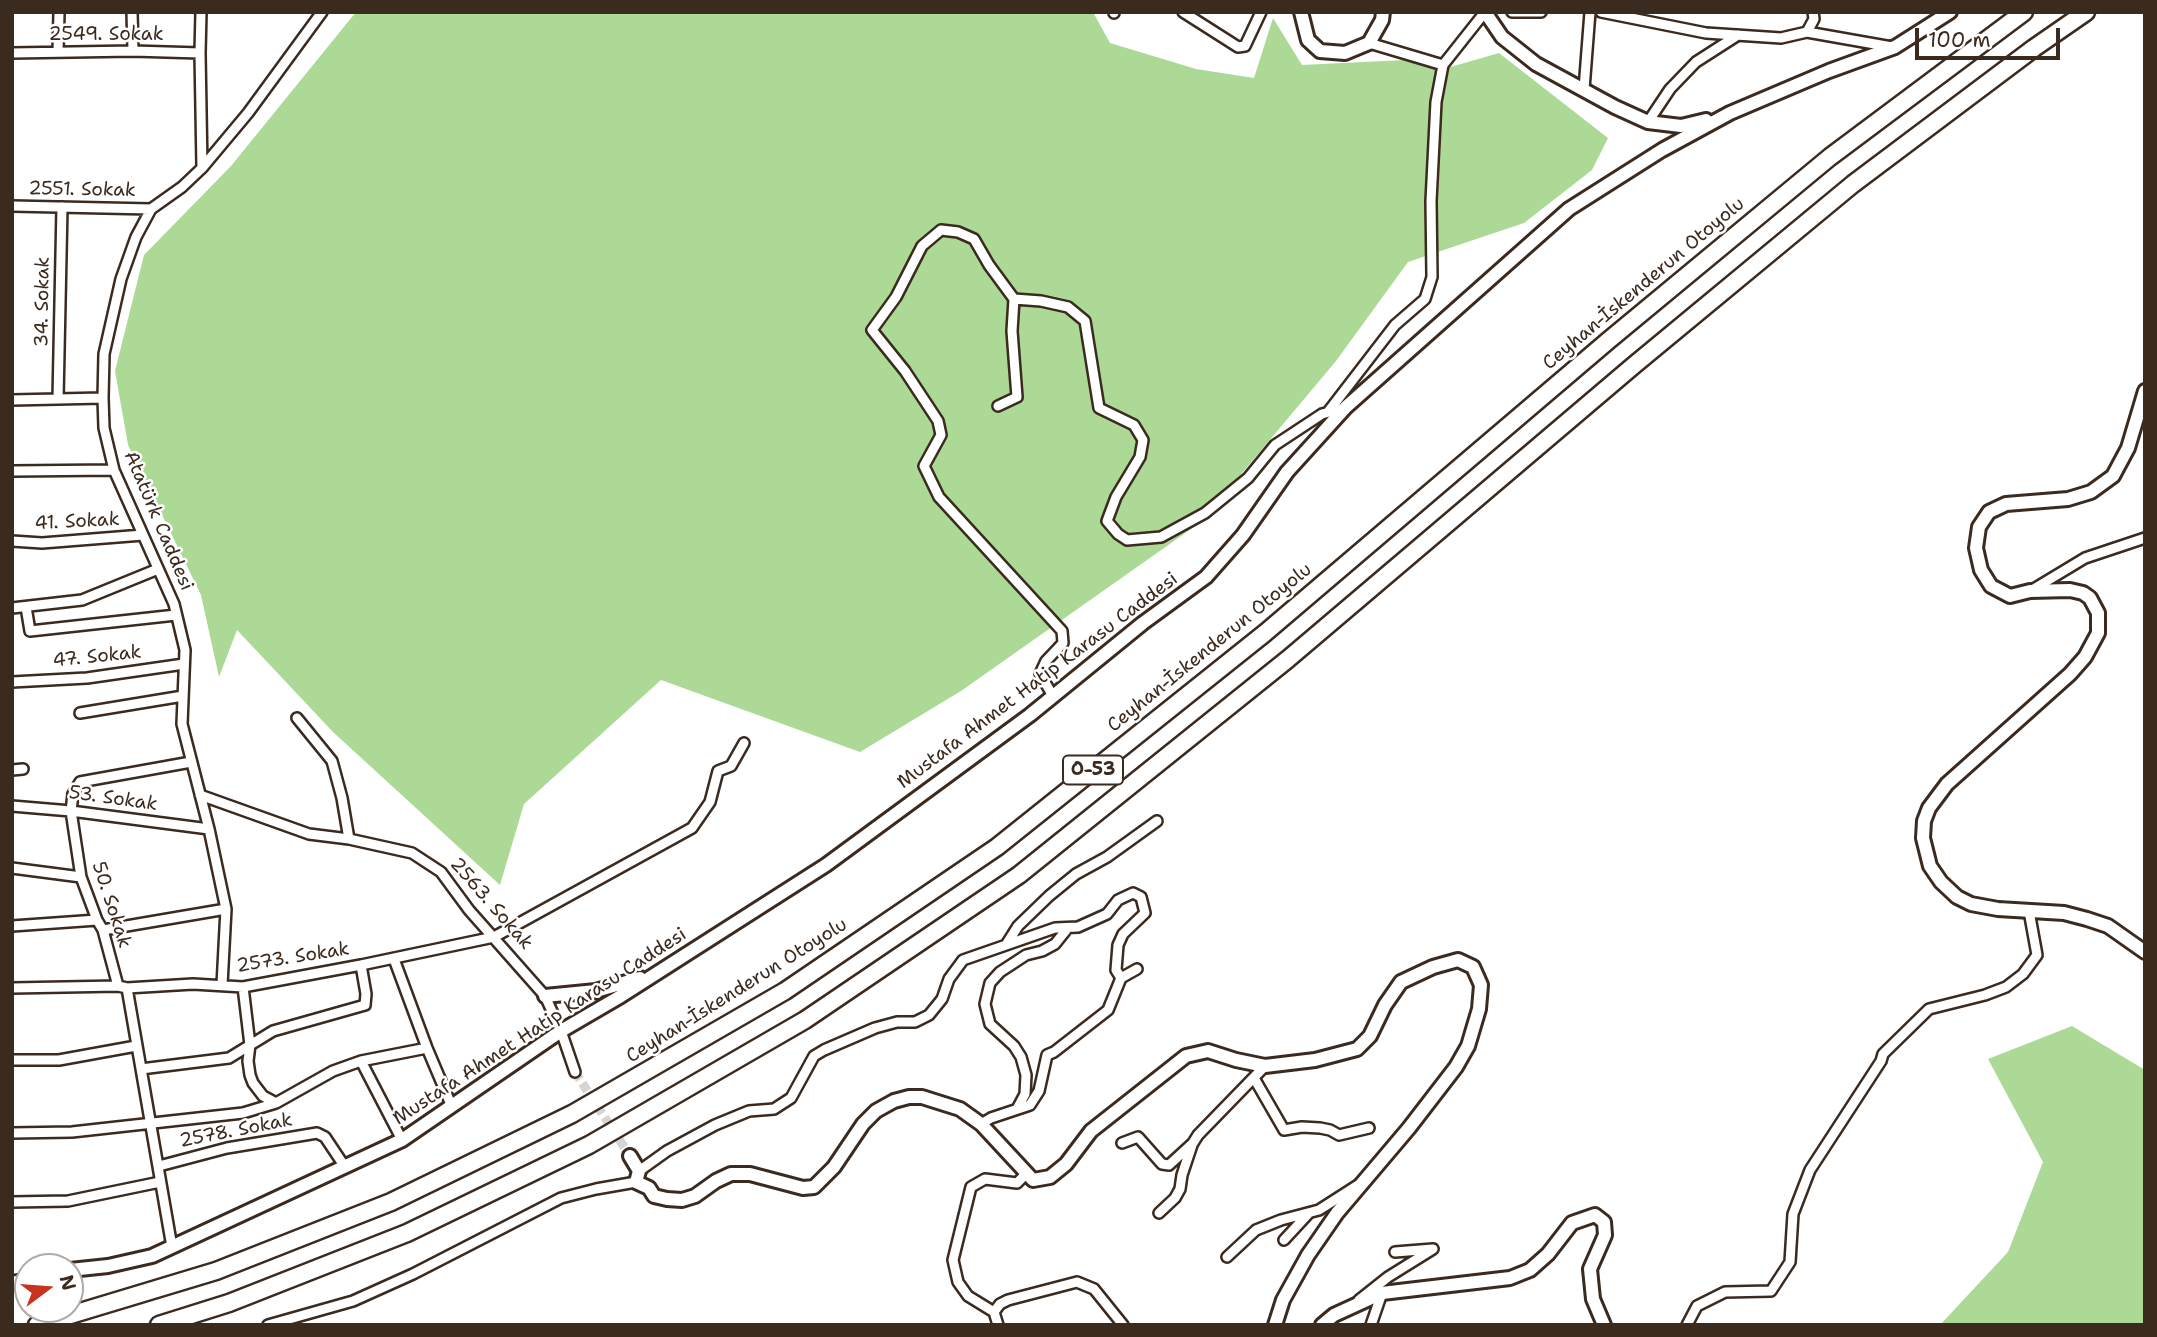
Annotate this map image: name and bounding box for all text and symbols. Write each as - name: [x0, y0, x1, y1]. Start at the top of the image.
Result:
- scale bar: [1919, 14, 2064, 58]
- street label: 2549. Sokak: [48, 24, 164, 46]
- text: 100 m: [1928, 26, 1991, 54]
- street label: 2551. Sokak: [28, 178, 136, 202]
- street label: Ceyhan-İskenderun Otoyolu: [1539, 193, 1749, 375]
- street label: 34. Sokak: [31, 257, 55, 347]
- street label: Atatürk Caddesi: [118, 448, 198, 594]
- street label: 41. Sokak: [34, 508, 120, 536]
- street label: Ceyhan-İskenderun Otoyolu: [1103, 559, 1317, 737]
- street label: Mustafa Ahmet Hatip Karasu Caddesi: [893, 568, 1183, 794]
- street label: 47. Sokak: [51, 641, 143, 673]
- road number: O-53: [1063, 756, 1123, 784]
- street label: 53. Sokak: [67, 782, 159, 816]
- street label: 2563. Sokak: [445, 853, 537, 955]
- street label: 50. Sokak: [86, 859, 136, 951]
- street label: Ceyhan-İskenderun Otoyolu: [622, 913, 852, 1069]
- street label: Mustafa Ahmet Hatip Karasu Caddesi: [389, 923, 691, 1131]
- street label: 2573. Sokak: [235, 938, 351, 978]
- street label: 2578. Sokak: [178, 1109, 294, 1153]
- north arrow: [14, 1253, 84, 1323]
- text: N: [54, 1272, 82, 1293]

